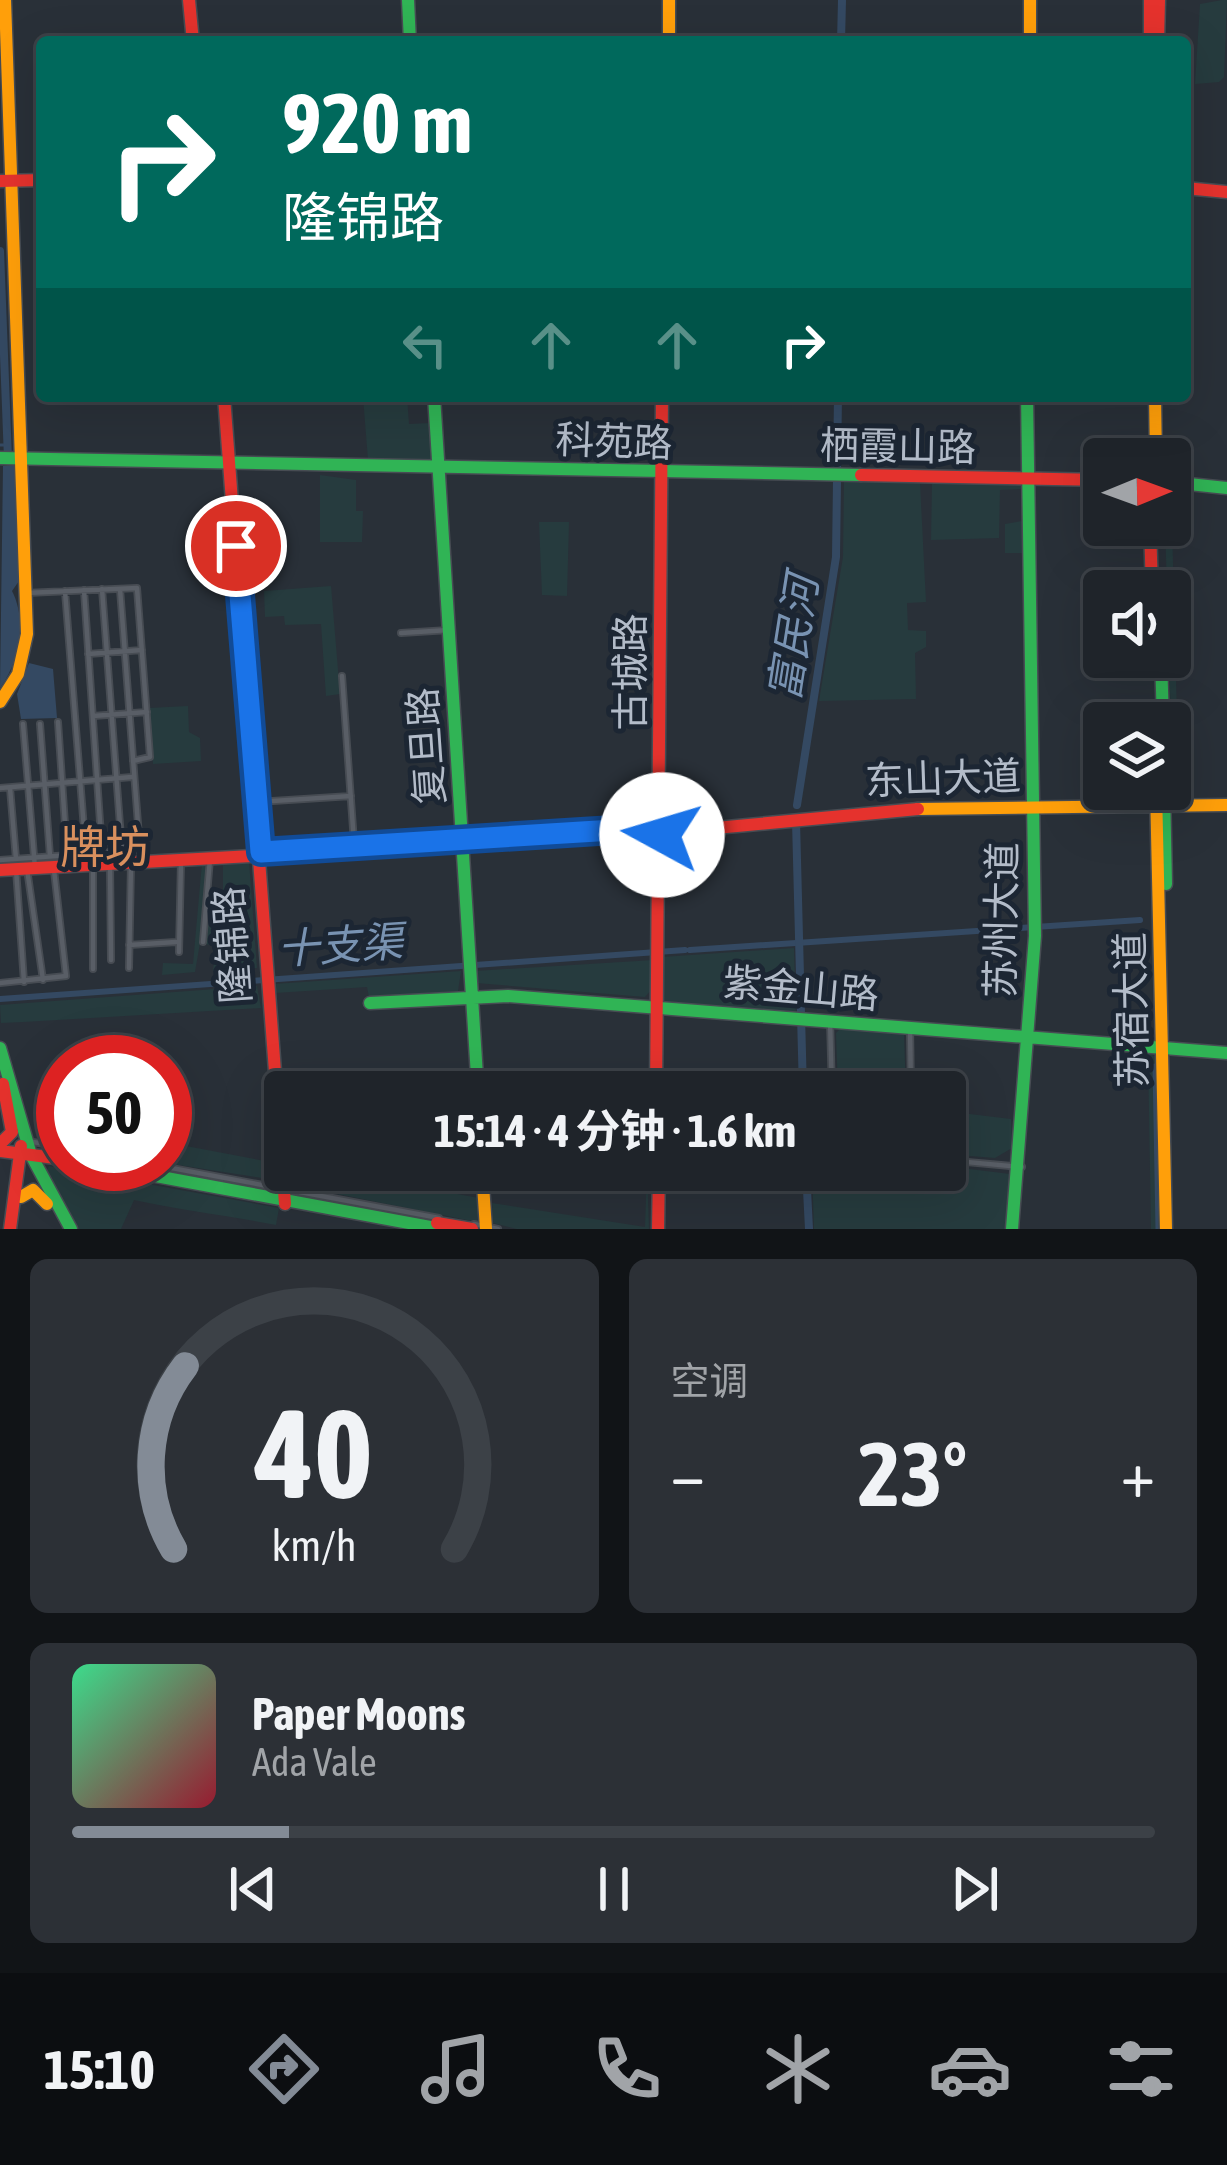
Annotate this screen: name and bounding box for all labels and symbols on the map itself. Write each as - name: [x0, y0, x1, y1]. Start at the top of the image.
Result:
- street label: 科苑路: [555, 417, 673, 465]
- street label: 栖霞山路: [820, 423, 976, 469]
- north arrow: [1083, 438, 1191, 546]
- pin: [185, 495, 287, 597]
- water label: 富民河: [759, 565, 828, 704]
- street label: 古城路: [608, 613, 652, 731]
- street label: 复旦路: [400, 686, 452, 806]
- street label: 东山大道: [864, 753, 1022, 803]
- position arrow: [599, 772, 725, 898]
- district label: 牌坊: [60, 821, 150, 873]
- street label: 苏州大道: [978, 842, 1024, 998]
- street label: 隆锦路: [206, 885, 258, 1005]
- water label: 十支渠: [275, 916, 410, 973]
- street label: 苏宿大道: [1108, 932, 1154, 1088]
- street label: 紫金山路: [721, 959, 881, 1017]
- speed limit sign: 50: [36, 1035, 192, 1191]

